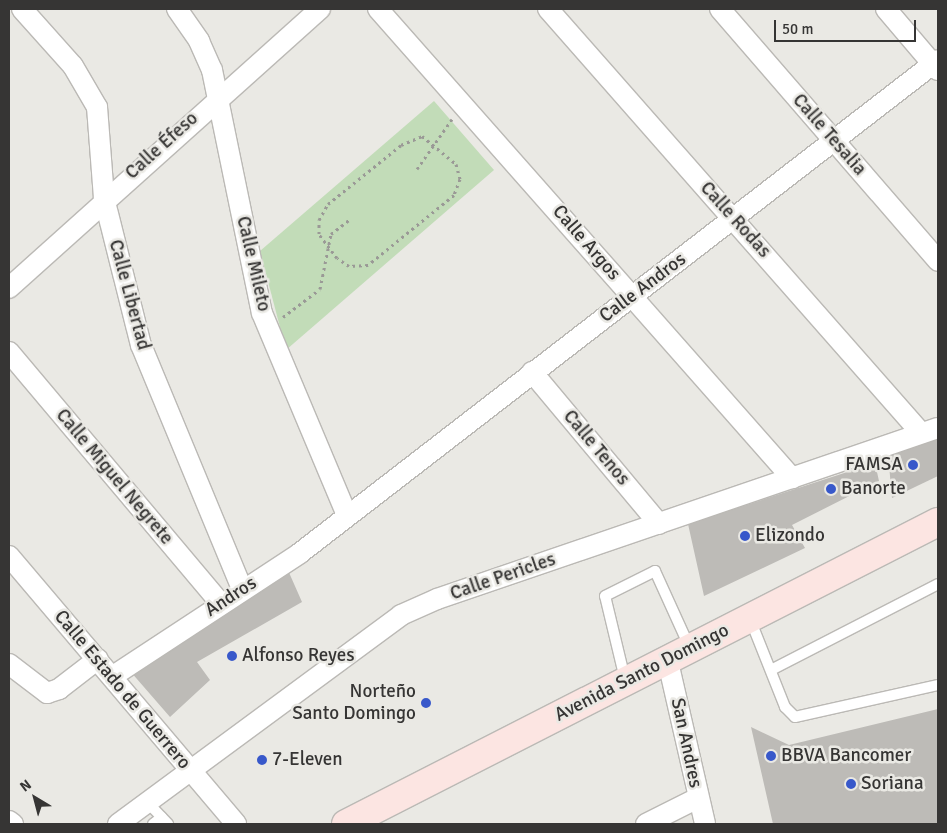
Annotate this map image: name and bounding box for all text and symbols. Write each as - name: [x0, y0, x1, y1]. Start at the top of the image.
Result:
- scale bar: [777, 10, 920, 42]
- text: 50 m: [782, 20, 813, 38]
- street label: Calle Tesalia: [787, 89, 871, 181]
- street label: Calle Éfeso: [121, 107, 203, 185]
- street label: Calle Rodas: [695, 177, 775, 263]
- street label: Calle Argos: [547, 201, 625, 285]
- street label: Calle Mileto: [231, 214, 275, 314]
- street label: Calle Libertad: [103, 237, 155, 353]
- street label: Calle Andros: [595, 248, 691, 328]
- street label: Calle Miguel Negrete: [51, 405, 177, 549]
- street label: Calle Tenos: [558, 406, 634, 490]
- place label: FAMSA: [845, 454, 903, 476]
- marker: FAMSA: [907, 459, 919, 471]
- place label: Banorte: [841, 478, 906, 500]
- marker: Banorte: [825, 483, 837, 495]
- place label: Elizondo: [755, 525, 825, 547]
- marker: Elizondo: [739, 530, 751, 542]
- street label: Calle Pericles: [447, 548, 559, 606]
- street label: Andros: [201, 572, 261, 622]
- street label: Calle Estado de Guerrero: [49, 606, 195, 774]
- street label: Avenida Santo Domingo: [551, 619, 733, 727]
- place label: Alfonso Reyes: [242, 645, 355, 667]
- marker: Alfonso Reyes: [226, 650, 238, 662]
- place label: Norteño Santo Domingo: [292, 681, 416, 725]
- street label: San Andres: [665, 696, 707, 790]
- marker: Norteño Santo Domingo: [420, 697, 432, 709]
- place label: BBVA Bancomer: [781, 745, 911, 767]
- place label: 7-Eleven: [272, 749, 343, 771]
- marker: BBVA Bancomer: [765, 750, 777, 762]
- marker: 7-Eleven: [256, 754, 268, 766]
- north arrow: [10, 773, 60, 823]
- place label: Soriana: [861, 773, 924, 795]
- text: N: [17, 776, 35, 795]
- marker: Soriana: [845, 778, 857, 790]

